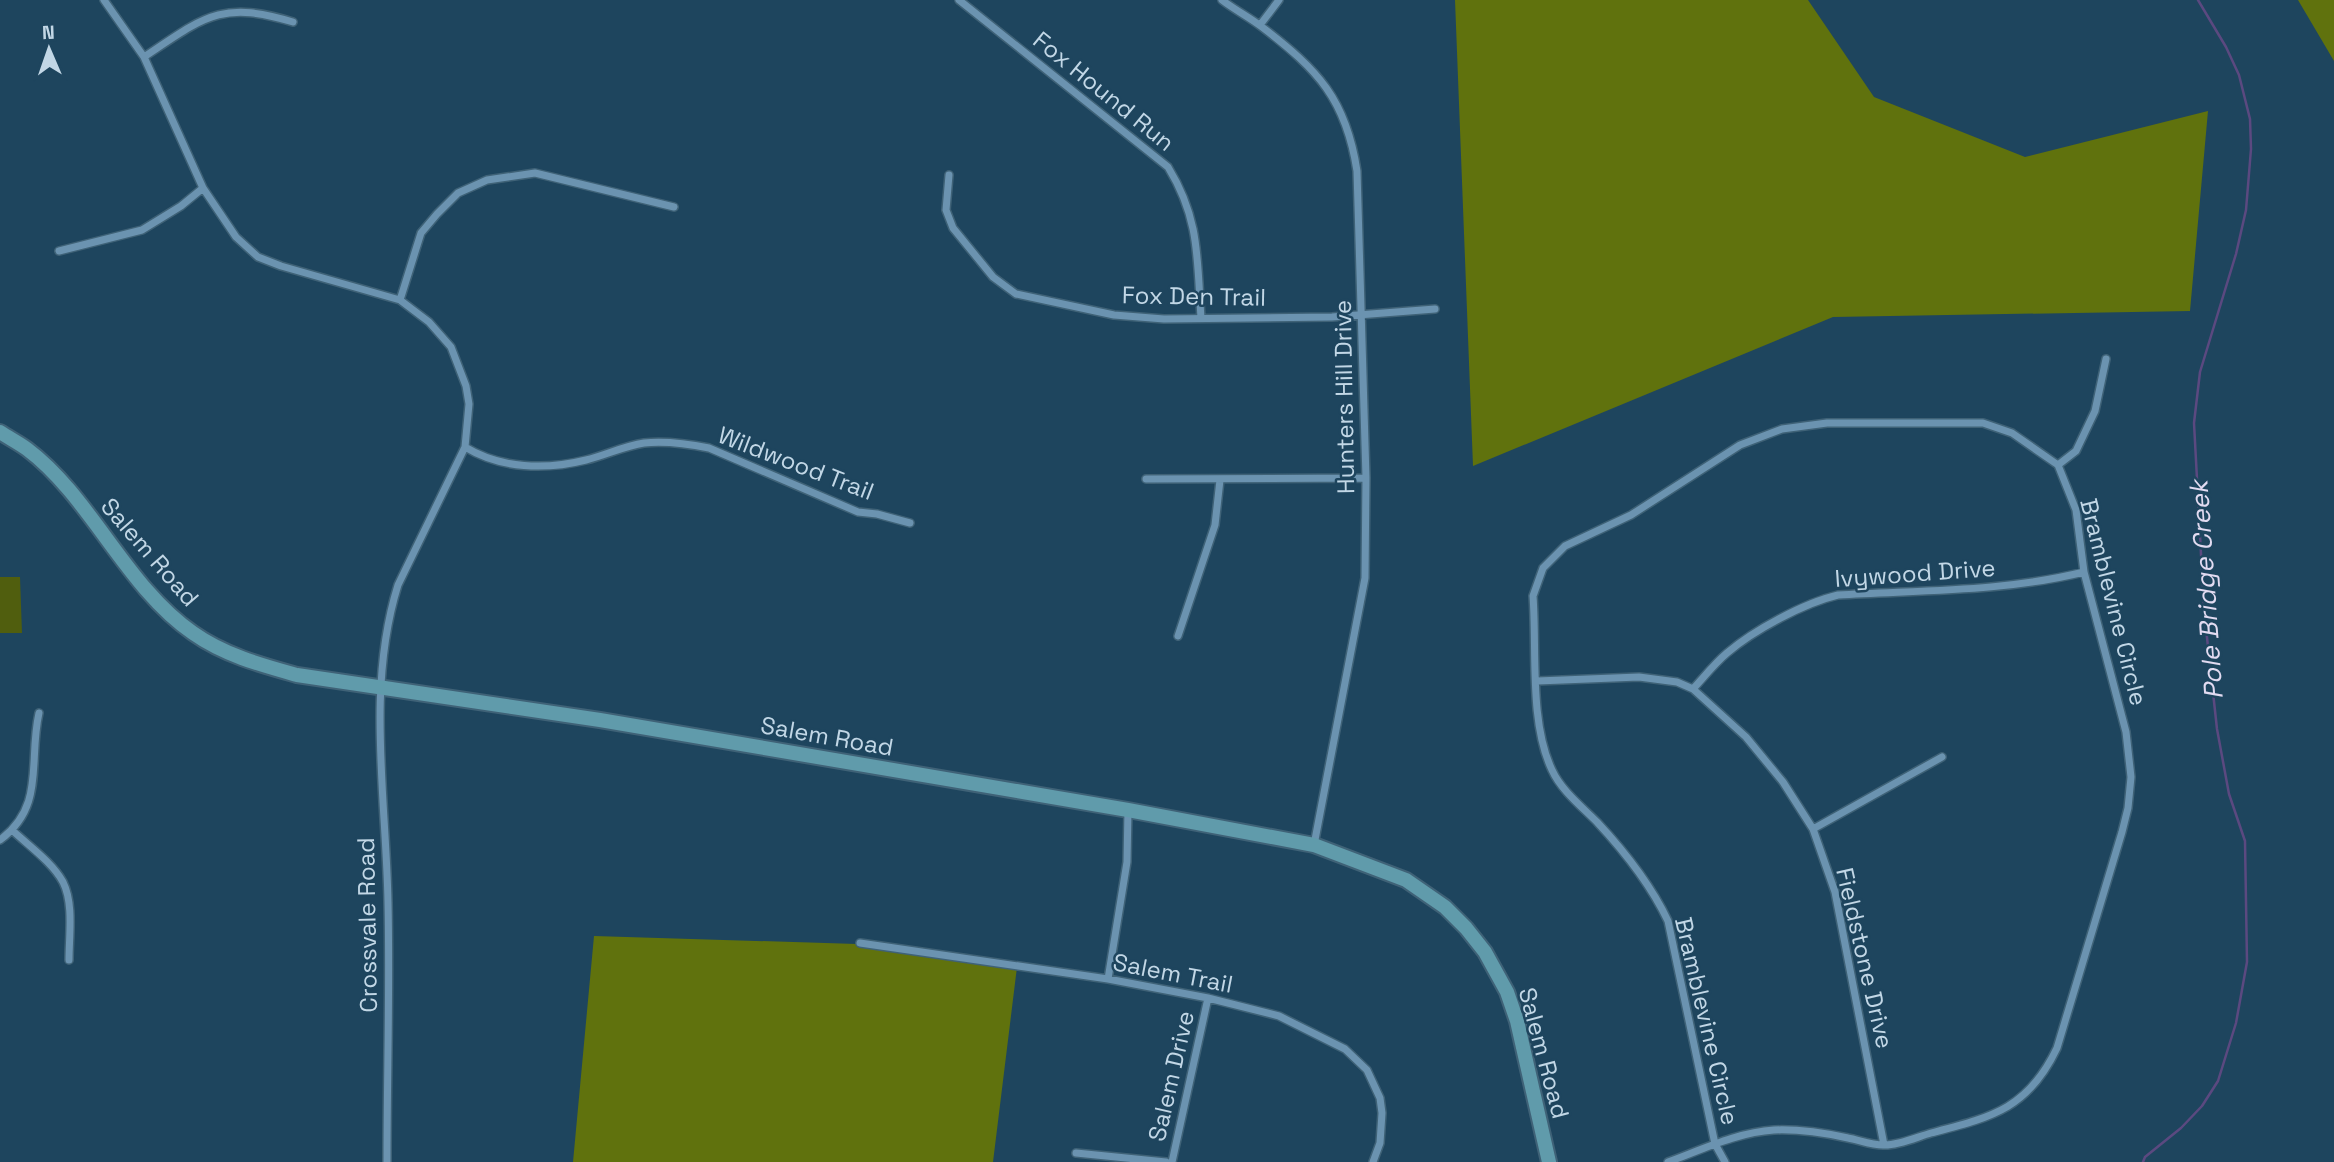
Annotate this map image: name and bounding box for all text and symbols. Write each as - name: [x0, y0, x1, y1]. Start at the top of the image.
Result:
- north arrow: [14, 14, 84, 84]
- text: N: [42, 20, 55, 45]
- street label: Fox Hound Run: [1027, 24, 1181, 158]
- street label: Fox Den Trail: [1122, 279, 1266, 313]
- street label: Hunters Hill Drive: [1327, 300, 1361, 494]
- street label: Wildwood Trail: [714, 419, 878, 507]
- water label: Pole Bridge Creek: [2181, 476, 2231, 701]
- street label: Salem Road: [94, 491, 206, 613]
- street label: Bramblevine Circle: [2073, 495, 2155, 709]
- street label: Ivywood Drive: [1833, 552, 1997, 594]
- street label: Salem Road: [758, 709, 896, 763]
- street label: Crossvale Road: [350, 837, 384, 1013]
- street label: Fieldstone Drive: [1829, 864, 1901, 1052]
- street label: Bramblevine Circle: [1668, 914, 1746, 1128]
- street label: Salem Trail: [1111, 946, 1235, 1000]
- street label: Salem Road: [1512, 984, 1576, 1122]
- street label: Salem Drive: [1141, 1008, 1201, 1144]

